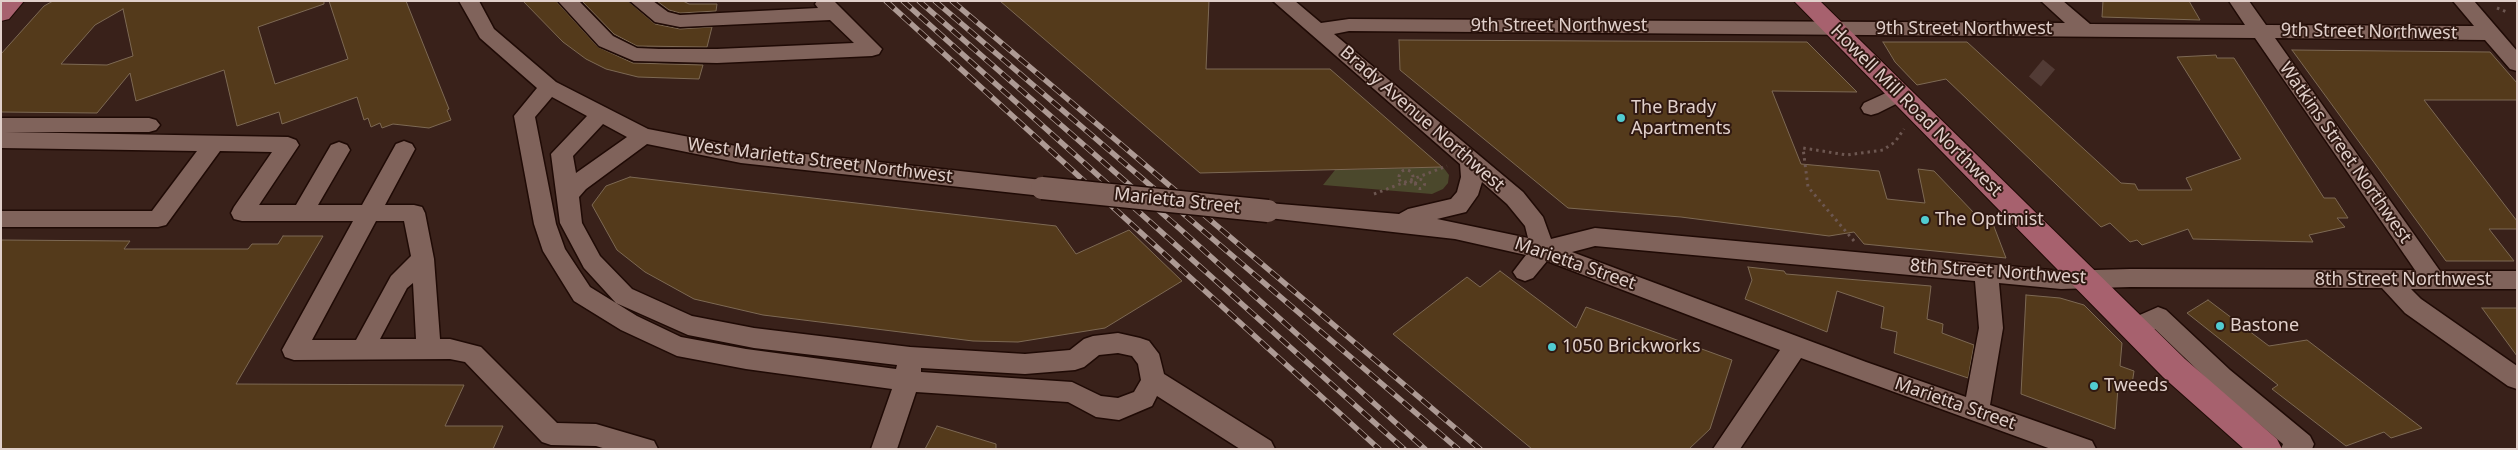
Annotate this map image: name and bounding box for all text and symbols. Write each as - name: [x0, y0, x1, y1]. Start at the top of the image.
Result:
- street label: 9th Street Northwest: [1471, 15, 1647, 37]
- street label: 9th Street Northwest: [1876, 18, 2052, 40]
- street label: 9th Street Northwest: [2281, 20, 2457, 44]
- street label: Howell Mill Road Northwest: [1826, 21, 2006, 201]
- street label: Brady Avenue Northwest: [1335, 42, 1509, 196]
- street label: Watkins Street Northwest: [2274, 58, 2416, 248]
- place label: The Brady Apartments: [1631, 97, 1731, 140]
- marker: The Brady Apartments: [1615, 112, 1627, 124]
- street label: West Marietta Street Northwest: [686, 134, 954, 188]
- street label: Marietta Street: [1113, 184, 1241, 218]
- place label: The Optimist: [1935, 209, 2044, 231]
- marker: The Optimist: [1919, 214, 1931, 226]
- street label: Marietta Street: [1512, 233, 1638, 295]
- street label: 8th Street Northwest: [1909, 255, 2087, 289]
- street label: 8th Street Northwest: [2315, 269, 2491, 291]
- place label: Bastone: [2230, 315, 2299, 337]
- marker: Bastone: [2214, 320, 2226, 332]
- place label: 1050 Brickworks: [1562, 336, 1701, 358]
- marker: 1050 Brickworks: [1546, 341, 1558, 353]
- street label: Marietta Street: [1892, 373, 2018, 435]
- place label: Tweeds: [2104, 375, 2168, 397]
- marker: Tweeds: [2088, 380, 2100, 392]

